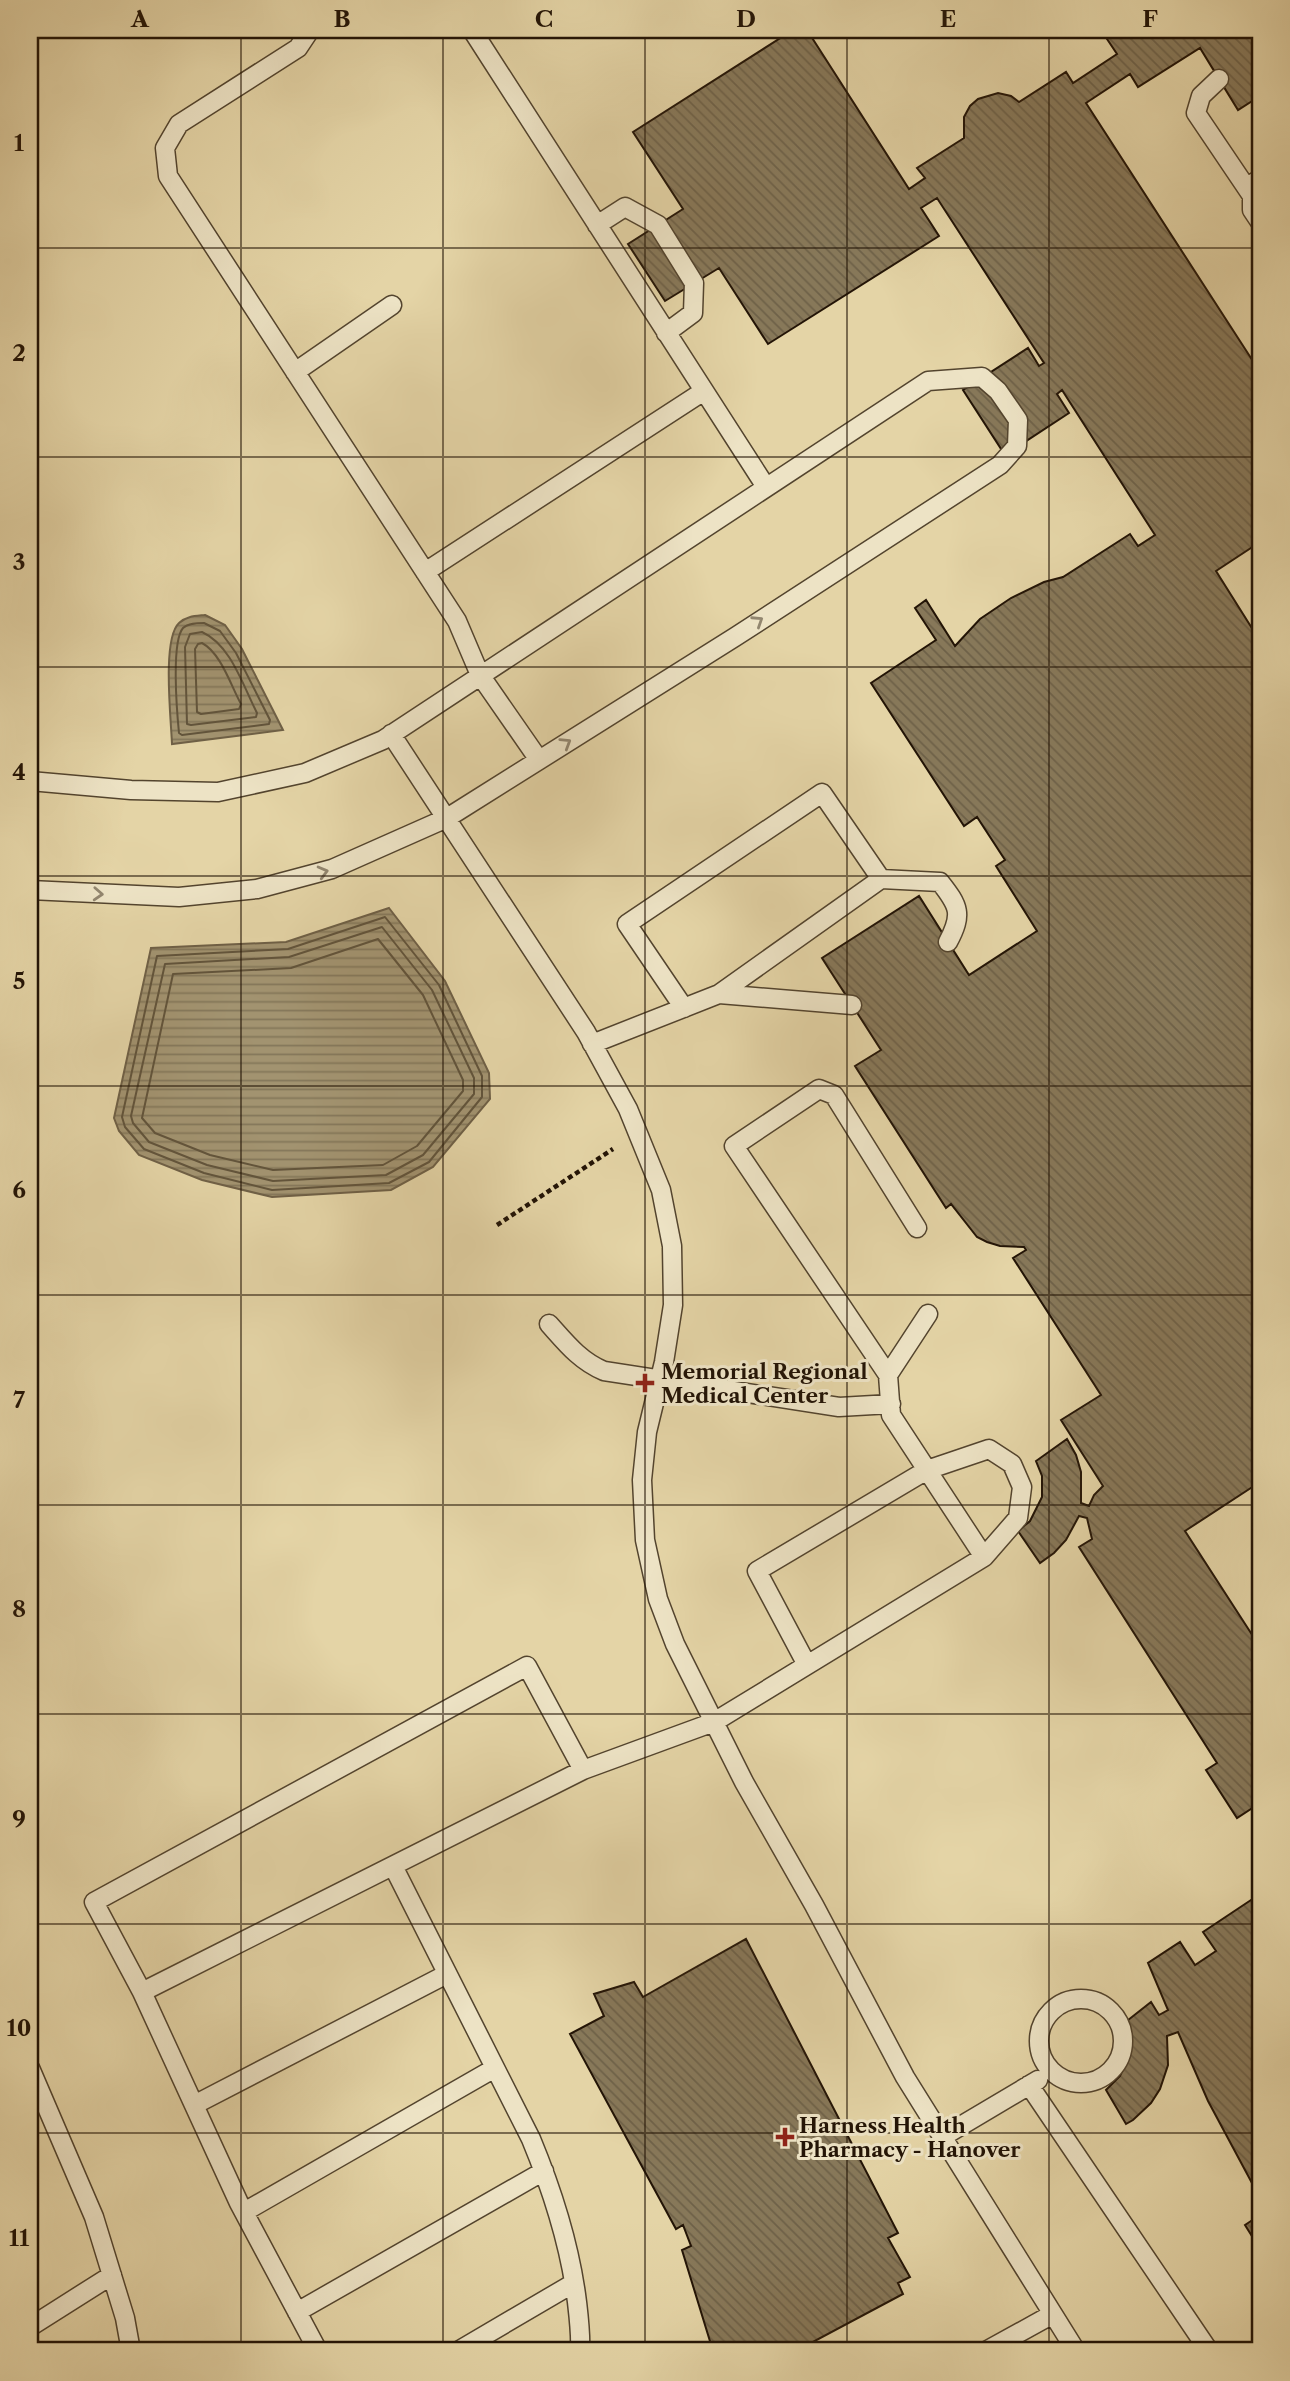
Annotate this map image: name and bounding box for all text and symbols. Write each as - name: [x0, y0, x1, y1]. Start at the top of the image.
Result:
- text: A: [130, 5, 150, 33]
- text: B: [333, 5, 351, 33]
- text: C: [535, 5, 553, 33]
- text: D: [736, 5, 756, 33]
- text: E: [940, 5, 956, 33]
- text: F: [1142, 5, 1158, 33]
- text: 1: [14, 129, 25, 157]
- text: 2: [12, 339, 26, 367]
- text: 3: [13, 548, 26, 576]
- one-way arrow: [751, 616, 764, 629]
- one-way arrow: [559, 738, 572, 751]
- text: 4: [12, 758, 26, 786]
- one-way arrow: [316, 865, 328, 880]
- one-way arrow: [93, 886, 104, 901]
- text: 5: [13, 967, 25, 995]
- text: 6: [12, 1176, 26, 1204]
- place label: Memorial Regional Medical Center: [661, 1359, 868, 1408]
- marker: Memorial Regional Medical Center: [635, 1373, 655, 1393]
- text: 7: [13, 1386, 25, 1414]
- text: 8: [12, 1595, 26, 1623]
- text: 9: [12, 1805, 26, 1833]
- text: 10: [7, 2014, 31, 2042]
- place label: Harness Health Pharmacy - Hanover: [799, 2113, 1021, 2162]
- marker: Harness Health Pharmacy - Hanover: [777, 2129, 793, 2145]
- text: 11: [9, 2224, 30, 2252]

